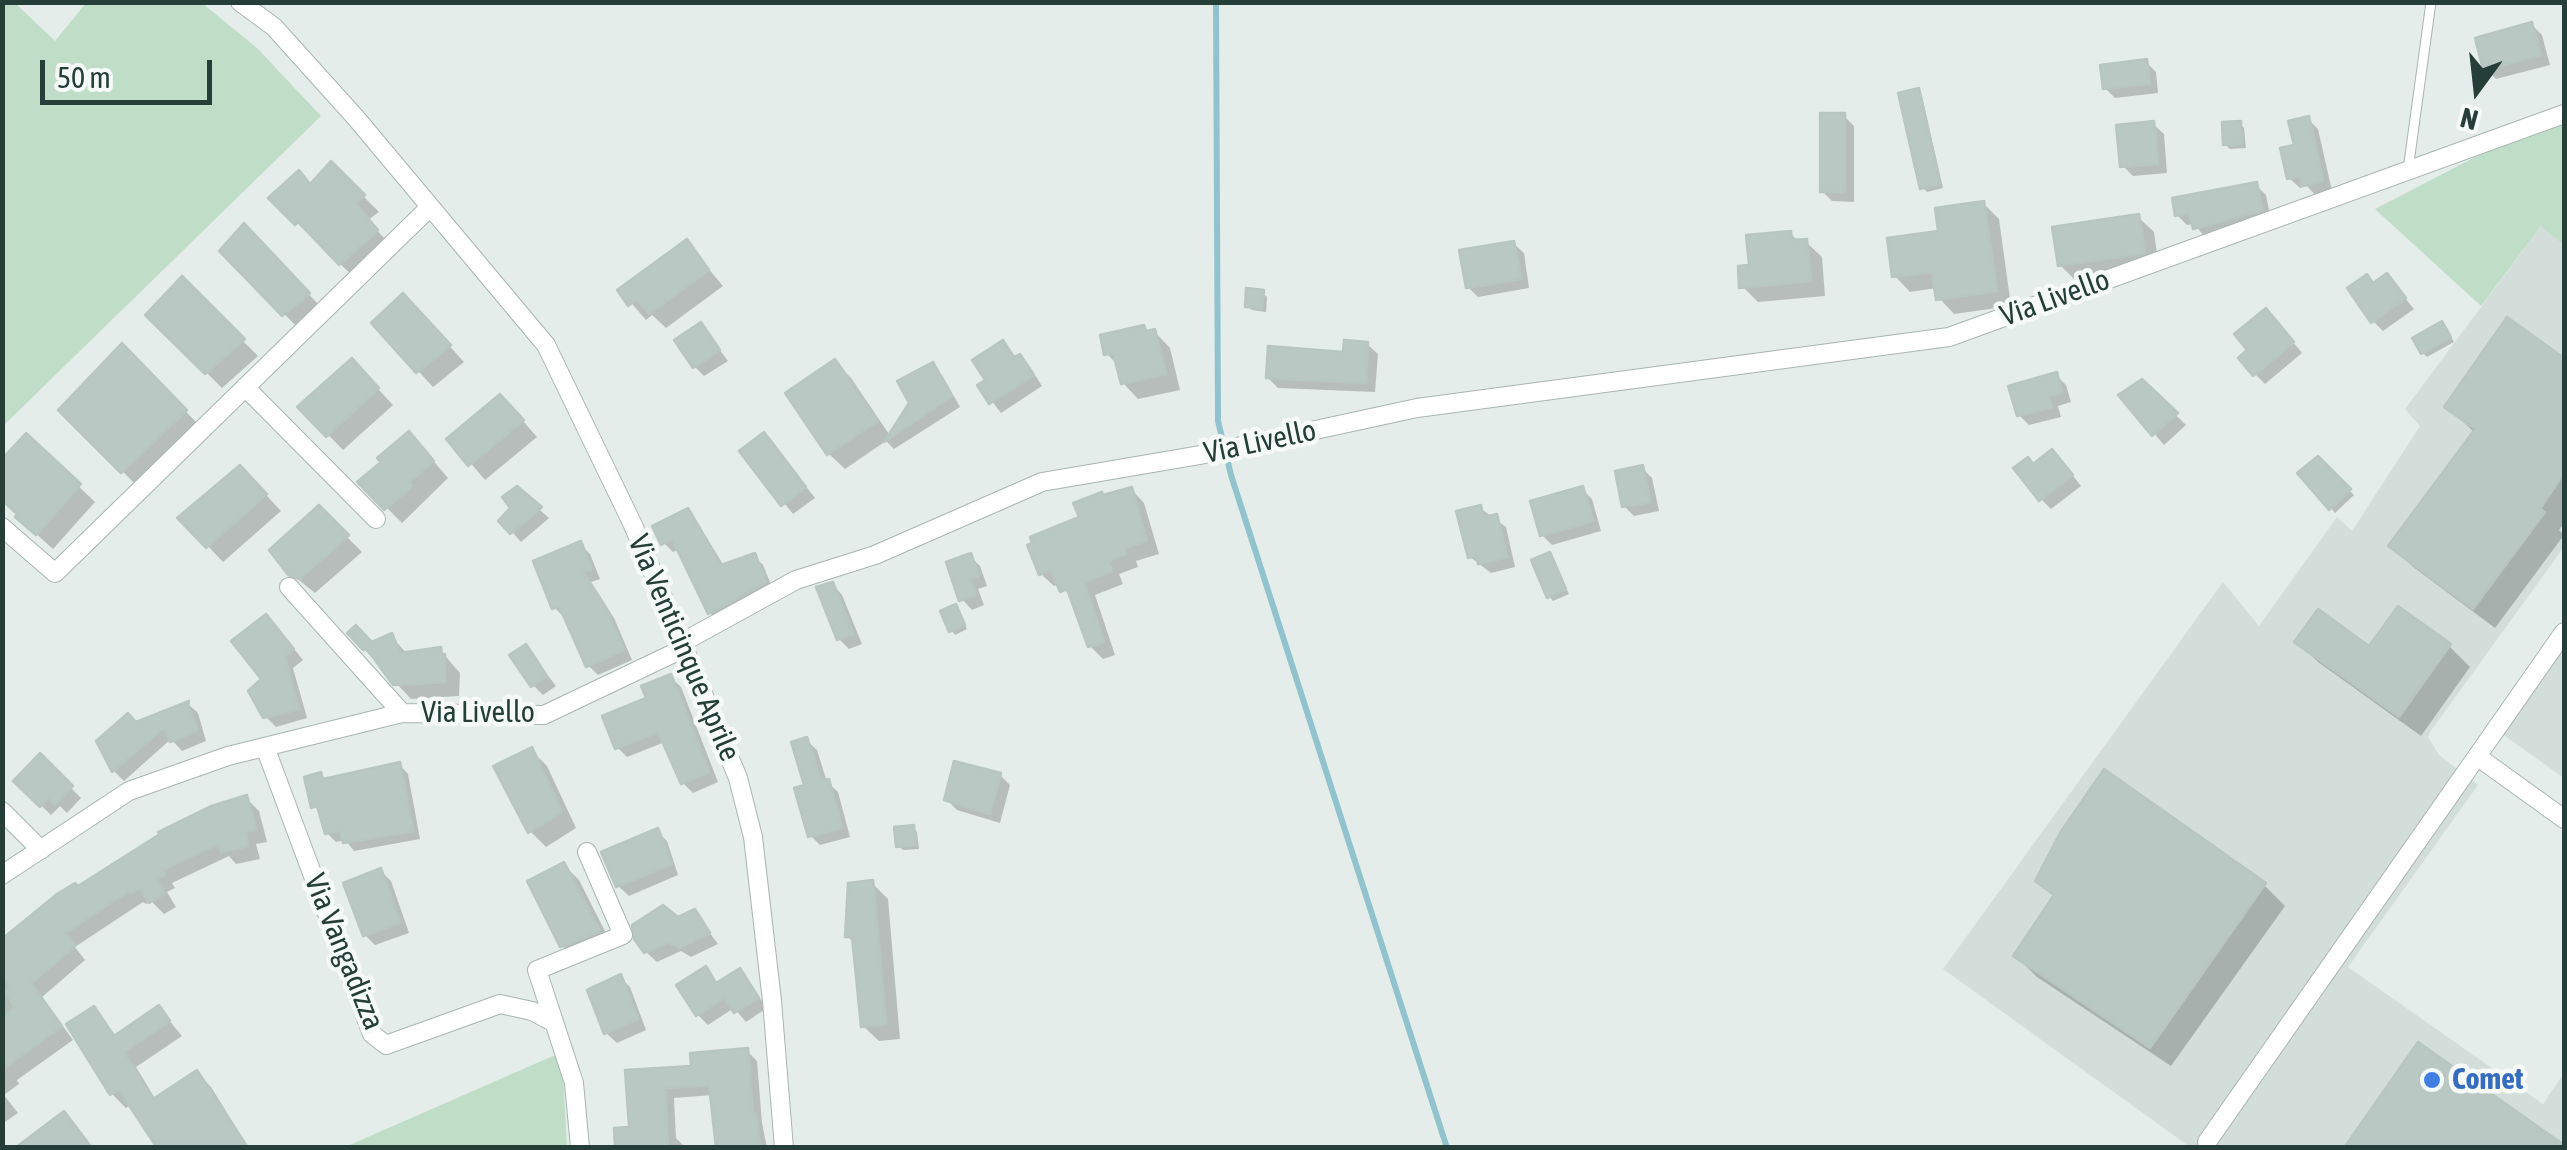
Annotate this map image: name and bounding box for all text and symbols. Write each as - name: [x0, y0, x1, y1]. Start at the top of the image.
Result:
- scale bar: [45, 40, 218, 102]
- north arrow: [2427, 40, 2527, 140]
- text: 50 m: [57, 60, 111, 94]
- text: N: [2457, 101, 2481, 137]
- street label: Via Livello: [1995, 262, 2115, 334]
- street label: Via Livello: [1201, 413, 1319, 471]
- street label: Via Venticinque Aprile: [620, 530, 748, 766]
- street label: Via Livello: [421, 695, 535, 731]
- street label: Via Vangadizza: [296, 869, 392, 1035]
- place label: Comet: [2452, 1062, 2523, 1098]
- marker: Comet: [2421, 1069, 2443, 1091]

